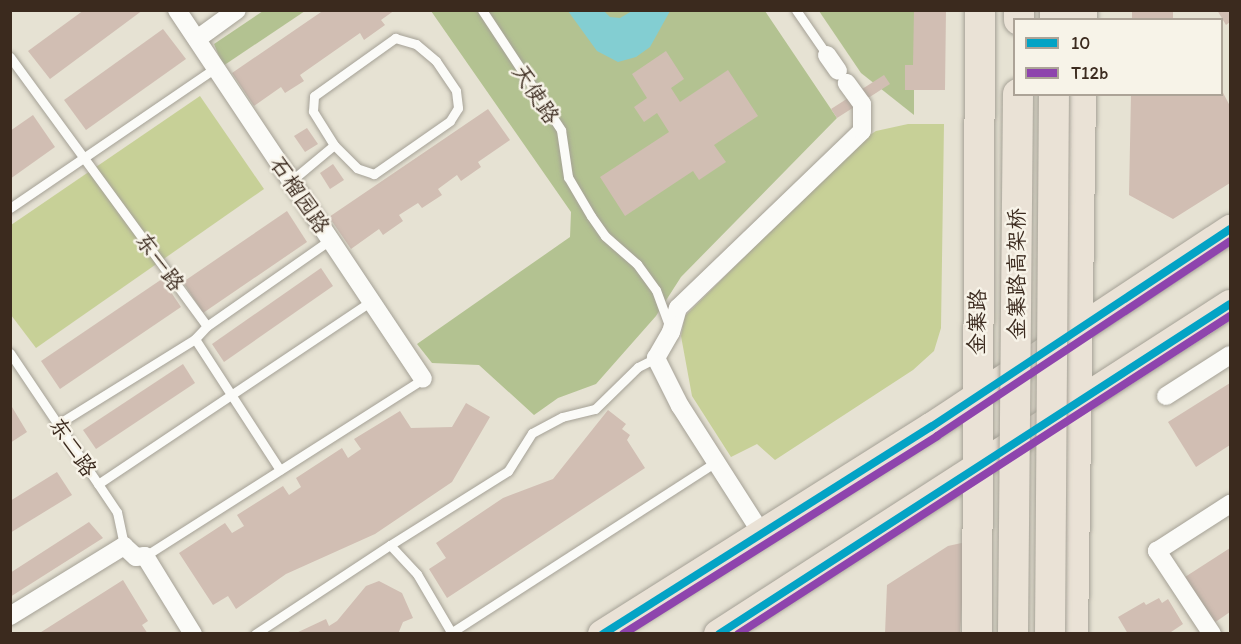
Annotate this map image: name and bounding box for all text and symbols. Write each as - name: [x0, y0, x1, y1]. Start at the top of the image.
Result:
- legend: [1013, 18, 1223, 96]
- text: 10: [1071, 32, 1090, 54]
- street label: 天使路: [507, 59, 565, 129]
- text: T12b: [1071, 62, 1108, 84]
- street label: 石榴园路: [264, 151, 336, 239]
- street label: 金寨路高架桥: [1004, 208, 1030, 340]
- street label: 东一路: [130, 228, 190, 296]
- street label: 金寨路: [963, 289, 991, 355]
- street label: 东二路: [44, 412, 102, 482]

